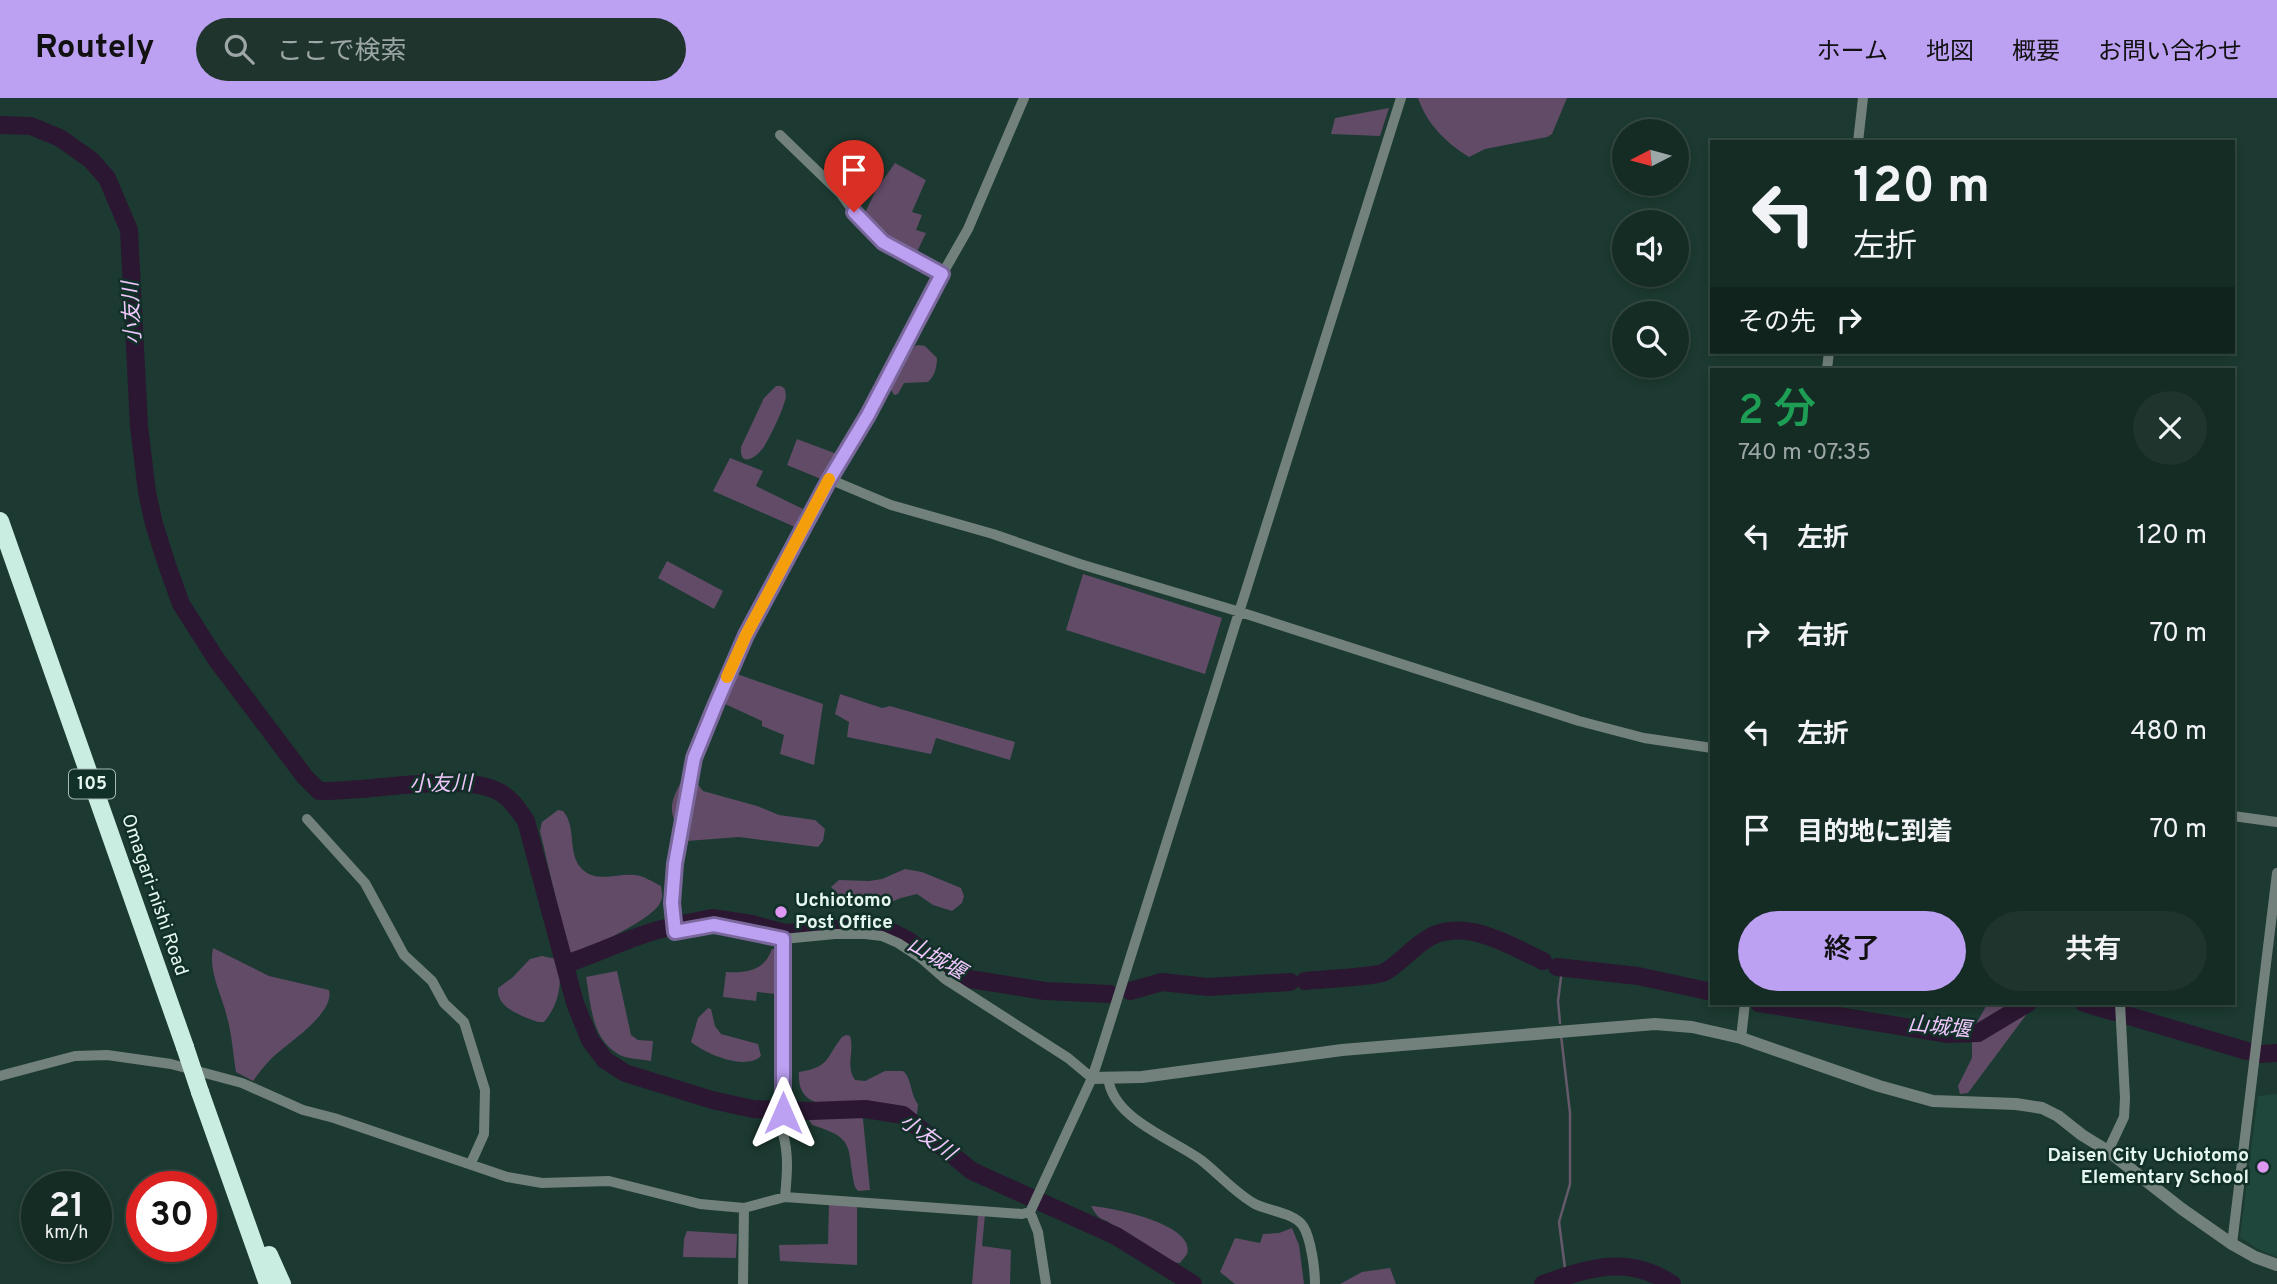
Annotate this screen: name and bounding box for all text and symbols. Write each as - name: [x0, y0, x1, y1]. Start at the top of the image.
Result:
- search box: [196, 18, 686, 81]
- text: Routely: [35, 28, 154, 70]
- icon: search: [220, 30, 258, 68]
- text: ここで検索: [276, 36, 407, 69]
- text: ホーム: [1817, 38, 1888, 68]
- text: 地図: [1926, 38, 1974, 68]
- text: 概要: [2012, 38, 2060, 68]
- text: お問い合わせ: [2098, 38, 2242, 68]
- north arrow: [1612, 119, 1689, 196]
- map controls: [1612, 119, 1689, 378]
- pin: [824, 140, 884, 212]
- icon: arrive: [835, 151, 873, 189]
- text: 120 m: [1853, 158, 1990, 220]
- icon: left: [1738, 168, 1829, 259]
- button: sound: [1612, 210, 1689, 287]
- text: 左折: [1853, 228, 1917, 268]
- water label: 小友川: [118, 279, 148, 345]
- button: search: [1612, 301, 1689, 378]
- icon: right: [1830, 301, 1868, 339]
- text: その先: [1738, 307, 1816, 340]
- text: 2 分: [1738, 386, 1816, 439]
- button: close: [2133, 391, 2207, 465]
- text: 740 m · 07:35: [1738, 439, 1871, 468]
- icon: left: [1738, 517, 1776, 555]
- text: 120 m: [2137, 520, 2207, 553]
- text: 左折: [1797, 523, 1849, 556]
- icon: right: [1738, 615, 1776, 653]
- text: 70 m: [2149, 618, 2207, 651]
- text: 右折: [1797, 621, 1849, 654]
- icon: left: [1738, 713, 1776, 751]
- text: 480 m: [2130, 716, 2207, 749]
- text: 左折: [1797, 719, 1849, 752]
- road number: 105: [69, 770, 115, 798]
- water label: 小友川: [409, 771, 475, 799]
- street label: Omagari-nishi Road: [115, 811, 193, 979]
- icon: arrive: [1738, 811, 1776, 849]
- text: 70 m: [2149, 814, 2207, 847]
- text: 目的地に到着: [1797, 817, 1953, 850]
- place label: Uchiotomo Post Office: [795, 889, 893, 935]
- marker: Uchiotomo Post Office: [773, 904, 789, 920]
- button: 終了: [1738, 911, 1966, 991]
- button: 共有: [1980, 911, 2207, 991]
- water label: 山城堰: [902, 932, 973, 988]
- water label: 山城堰: [1906, 1011, 1976, 1045]
- position arrow: [746, 1076, 820, 1150]
- water label: 小友川: [894, 1109, 962, 1169]
- place label: Daisen City Uchiotomo Elementary School: [2047, 1144, 2249, 1190]
- marker: Daisen City Uchiotomo Elementary School: [2255, 1159, 2271, 1175]
- speed limit sign: 30: [126, 1171, 217, 1262]
- text: 21: [49, 1185, 84, 1229]
- text: km/h: [45, 1222, 88, 1245]

